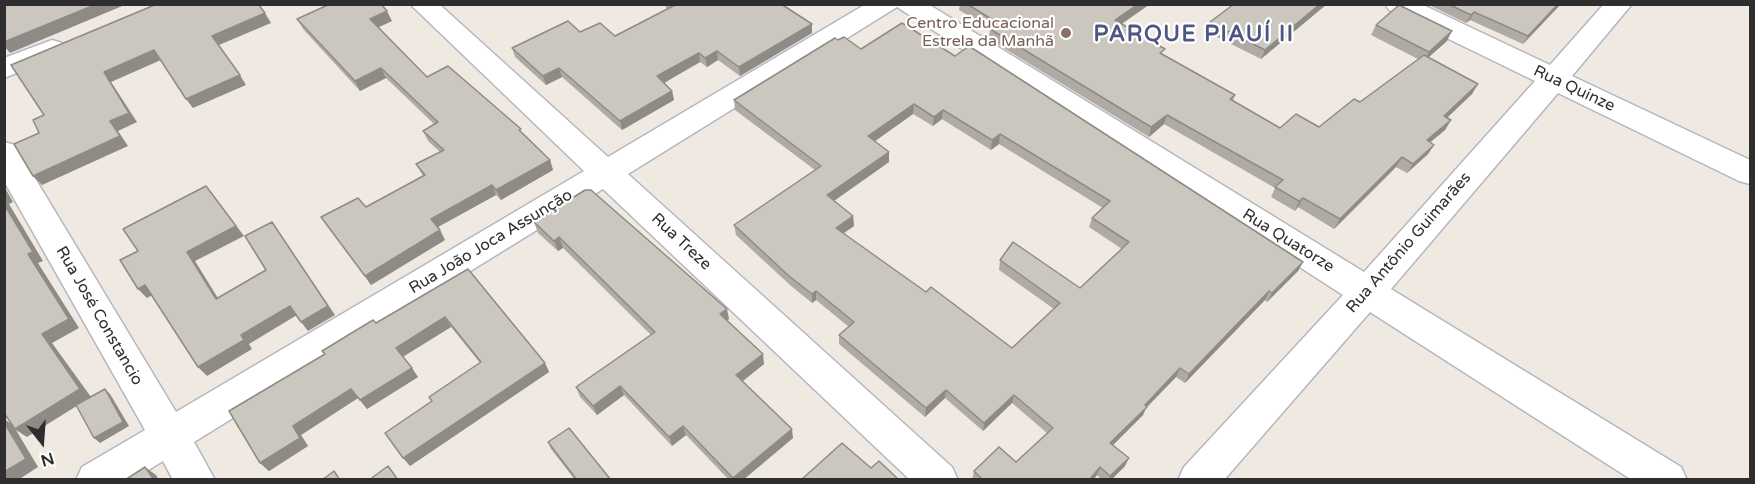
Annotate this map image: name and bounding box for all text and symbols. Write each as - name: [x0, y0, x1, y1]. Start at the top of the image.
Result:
- place label: Centro Educacional Estrela da Manhã: [906, 14, 1054, 52]
- district label: PARQUE PIAUÍ II: [1094, 22, 1294, 48]
- marker: Centro Educacional Estrela da Manhã: [1059, 26, 1073, 40]
- street label: Rua Quinze: [1530, 62, 1618, 116]
- street label: Rua Antônio Guimarães: [1343, 169, 1475, 317]
- street label: Rua João Joca Assunção: [406, 186, 576, 298]
- street label: Rua Quatorze: [1239, 205, 1337, 277]
- street label: Rua Treze: [647, 209, 715, 275]
- street label: Rua José Constancio: [51, 243, 147, 389]
- north arrow: [12, 412, 72, 472]
- text: N: [38, 448, 56, 471]

